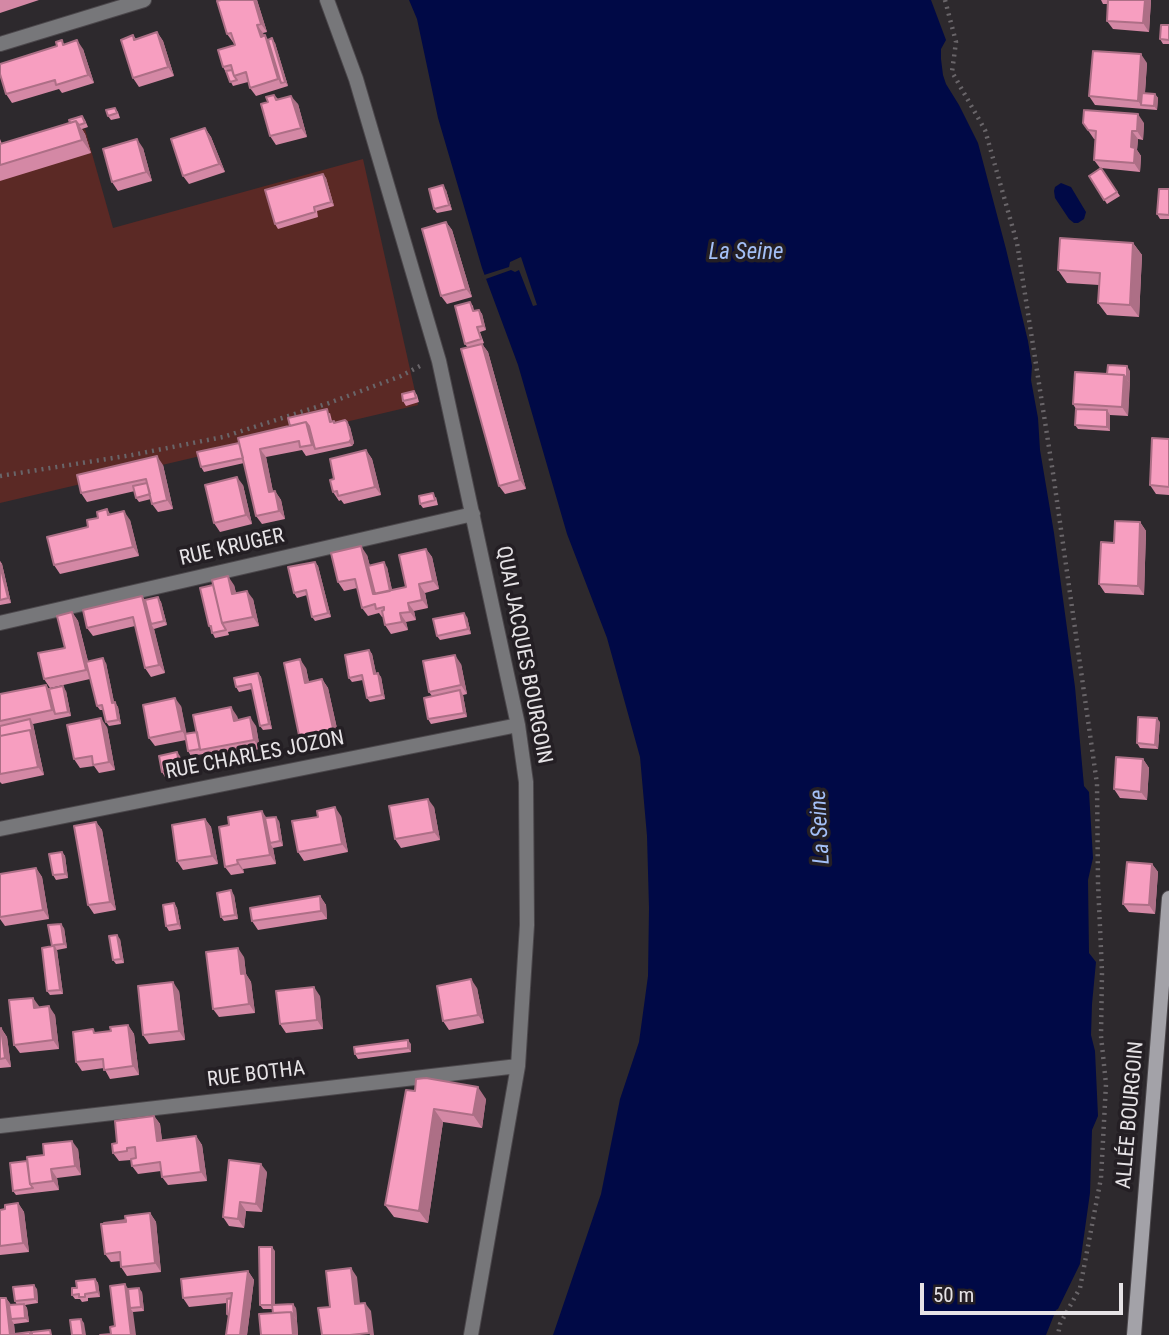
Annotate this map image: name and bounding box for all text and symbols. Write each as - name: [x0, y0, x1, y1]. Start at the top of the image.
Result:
- water label: La Seine: [709, 239, 783, 267]
- street label: RUE KRUGER: [177, 524, 287, 572]
- street label: QUAI JACQUES BOURGOIN: [490, 544, 556, 766]
- street label: RUE CHARLES JOZON: [163, 726, 347, 786]
- water label: La Seine: [805, 789, 837, 865]
- street label: ALLÉE BOURGOIN: [1112, 1040, 1150, 1190]
- street label: RUE BOTHA: [206, 1057, 306, 1093]
- scale bar: [924, 1268, 1127, 1312]
- text: 50 m: [933, 1283, 974, 1307]

